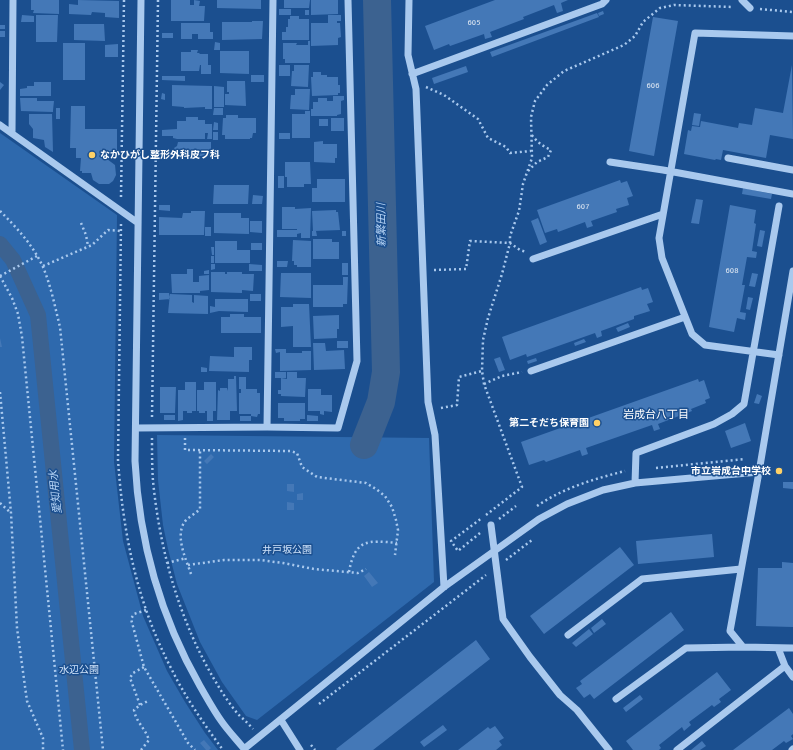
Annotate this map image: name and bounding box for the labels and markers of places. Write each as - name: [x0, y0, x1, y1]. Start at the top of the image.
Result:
- place label: なかひがし整形外科皮フ科: [100, 149, 220, 161]
- marker: なかひがし整形外科皮フ科: [87, 150, 97, 160]
- place label: 第二そだち保育園: [509, 417, 589, 429]
- marker: 第二そだち保育園: [592, 418, 602, 428]
- place label: 市立岩成台中学校: [691, 465, 771, 477]
- marker: 市立岩成台中学校: [774, 466, 784, 476]

